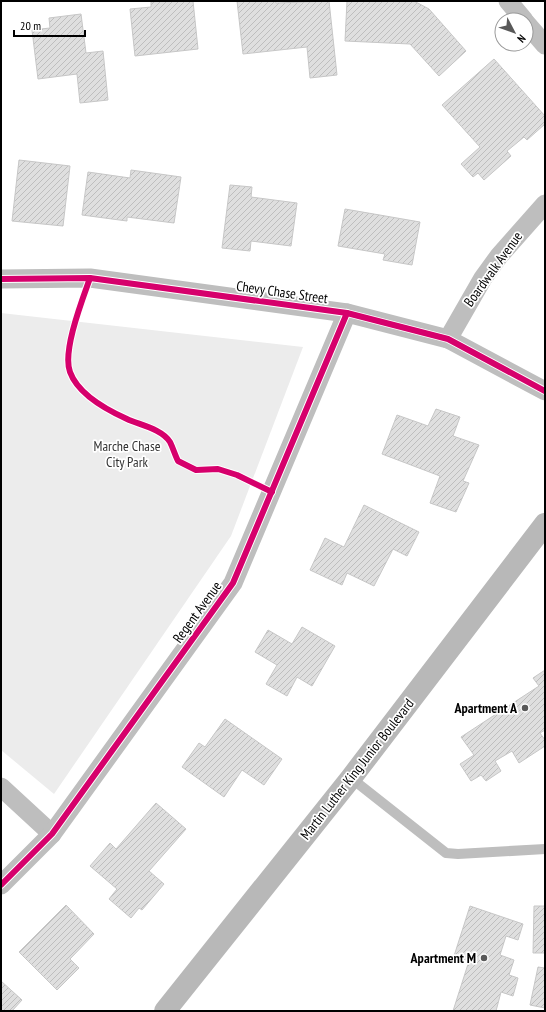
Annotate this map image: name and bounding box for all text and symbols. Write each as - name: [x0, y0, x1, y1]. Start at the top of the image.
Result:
- scale bar: [14, 12, 85, 38]
- north arrow: [494, 12, 534, 52]
- text: 20 m: [20, 18, 41, 33]
- text: N: [514, 32, 529, 45]
- street label: Boardwalk Avenue: [460, 228, 526, 310]
- street label: Chevy Chase Street: [235, 277, 329, 307]
- park label: Marche Chase City Park: [94, 437, 161, 471]
- street label: Regent Avenue: [169, 578, 225, 646]
- street label: Martin Luther King Junior Boulevard: [296, 695, 418, 843]
- place label: Apartment A: [453, 699, 518, 717]
- marker: Apartment A: [520, 703, 530, 713]
- place label: Apartment M: [410, 949, 476, 967]
- marker: Apartment M: [479, 953, 489, 963]

